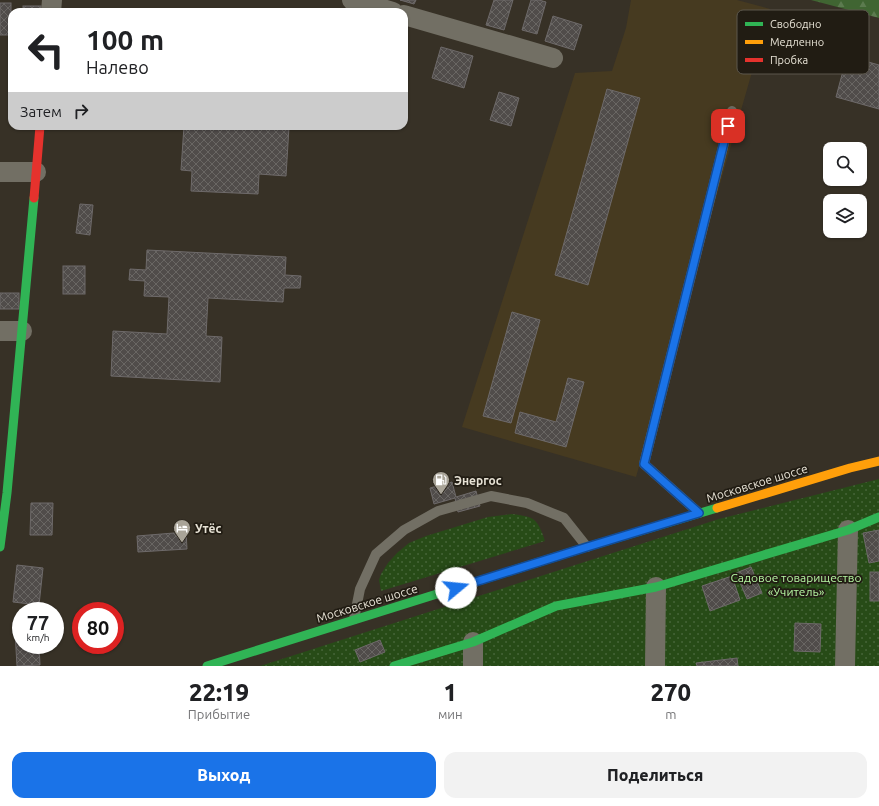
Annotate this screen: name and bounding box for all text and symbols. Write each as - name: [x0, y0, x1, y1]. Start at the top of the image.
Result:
- legend: [737, 10, 869, 74]
- text: Свободно: [770, 18, 821, 30]
- icon: left: [20, 24, 72, 76]
- text: 100 m: [86, 24, 164, 55]
- text: Медленно: [770, 36, 824, 48]
- text: Пробка: [770, 54, 808, 66]
- text: Налево: [86, 57, 149, 77]
- icon: right: [70, 100, 92, 122]
- text: Затем: [20, 103, 62, 120]
- pin: [711, 109, 745, 143]
- icon: arrive: [717, 115, 739, 137]
- map controls: [823, 142, 867, 238]
- button: search: [823, 142, 867, 186]
- button: layers: [823, 194, 867, 238]
- street label: Московское шоссе: [705, 461, 809, 505]
- fuel station icon: Энергос: [431, 470, 451, 495]
- place label: Энергос: [454, 474, 502, 487]
- hotel icon: Утёс: [172, 518, 192, 543]
- place label: Утёс: [195, 522, 222, 535]
- position arrow: [435, 567, 477, 609]
- park label: Садовое товарищество «Учитель»: [730, 571, 862, 598]
- street label: Московское шоссе: [315, 581, 419, 625]
- speed limit sign: 80: [72, 602, 124, 654]
- text: 77: [27, 611, 49, 634]
- text: km/h: [26, 632, 50, 643]
- text: 22:19: [189, 679, 249, 706]
- text: 1: [444, 679, 457, 706]
- text: 270: [651, 679, 691, 706]
- text: Прибытие: [188, 707, 250, 721]
- text: мин: [438, 707, 463, 721]
- text: m: [665, 707, 676, 721]
- button: Выход: [12, 752, 436, 798]
- button: Поделиться: [444, 752, 867, 798]

